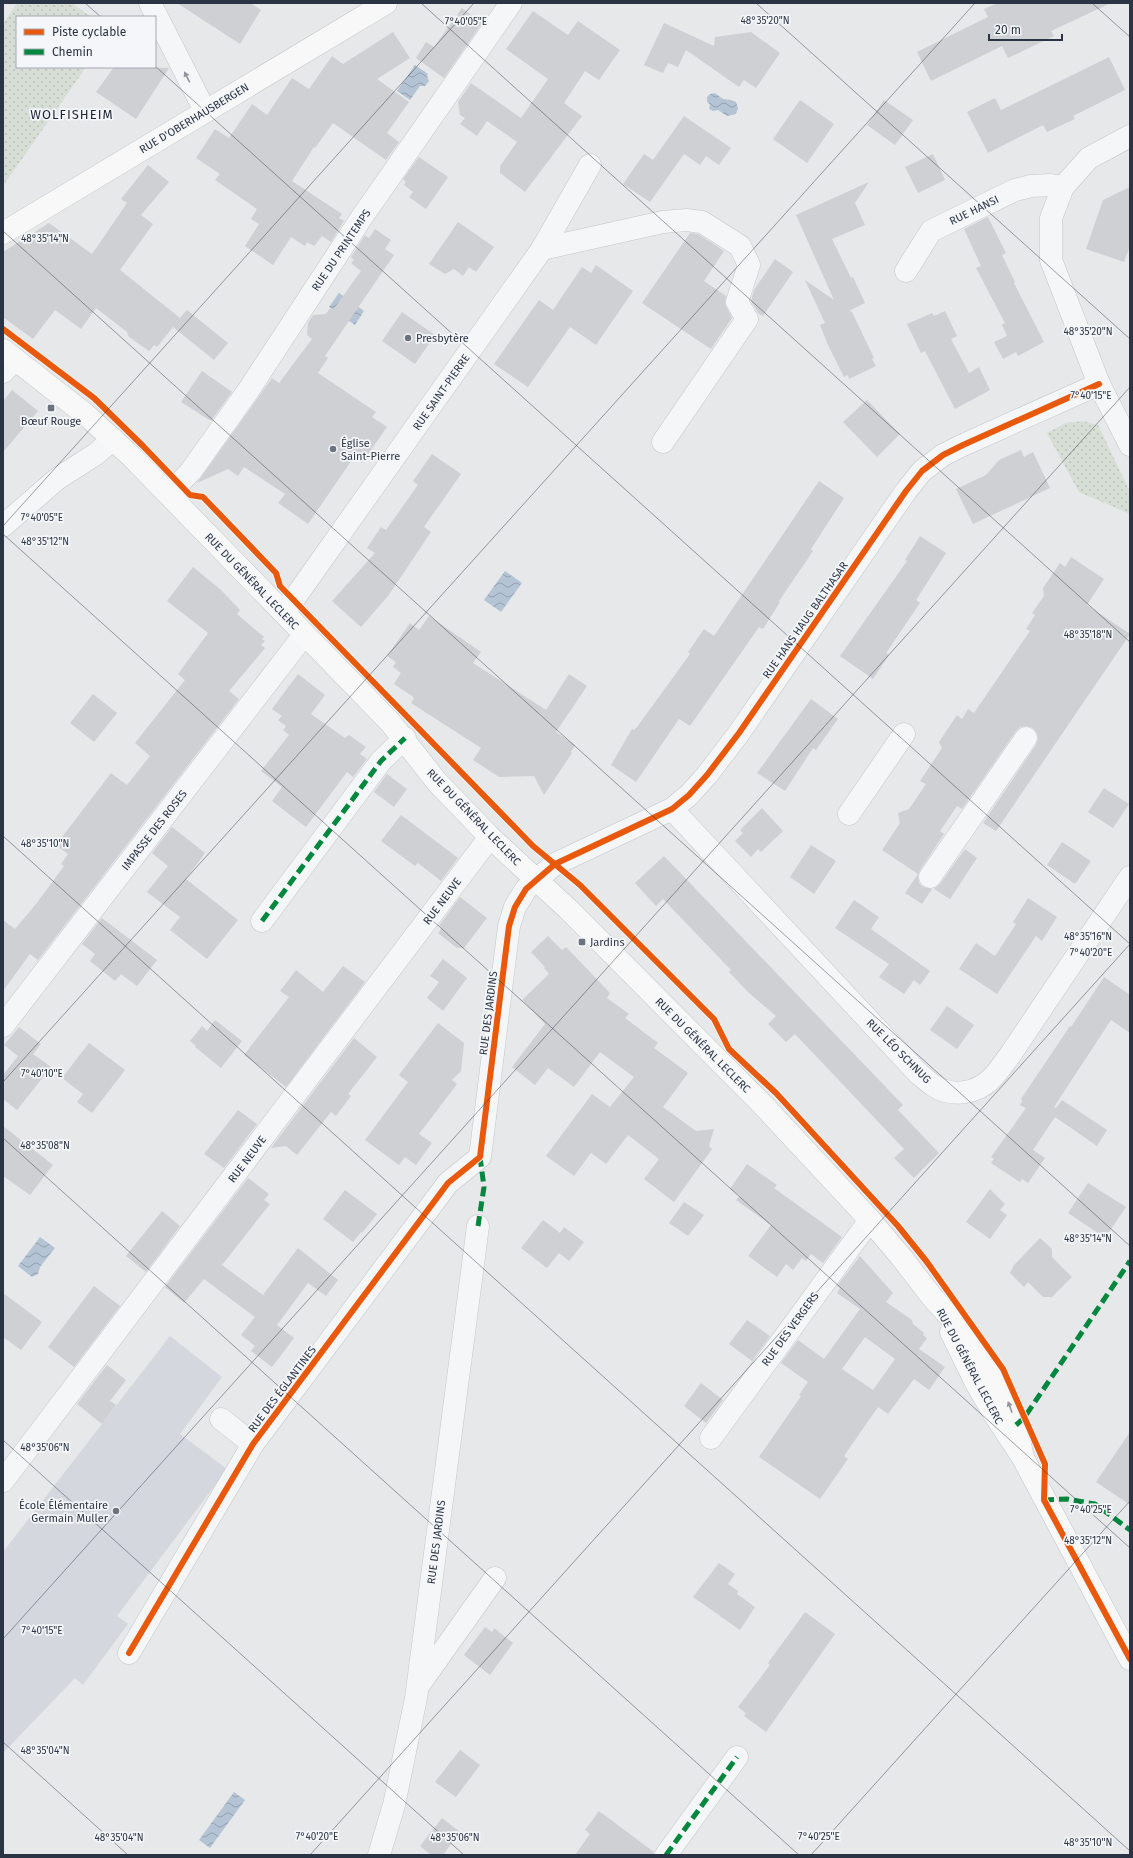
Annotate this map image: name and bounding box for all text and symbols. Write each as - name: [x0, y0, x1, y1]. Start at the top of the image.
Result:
- text: 48°35'20"N: [740, 15, 790, 27]
- legend: [16, 16, 156, 68]
- text: 7°40'05"E: [445, 16, 487, 28]
- scale bar: [989, 16, 1062, 42]
- text: 20 m: [995, 23, 1021, 37]
- text: Piste cyclable: [52, 25, 126, 39]
- text: Chemin: [52, 45, 93, 59]
- one-way arrow: [184, 71, 191, 82]
- street label: RUE D'OBERHAUSBERGEN: [137, 81, 251, 156]
- district label: WOLFISHEIM: [30, 107, 114, 122]
- street label: RUE HANSI: [947, 193, 1001, 228]
- street label: RUE DU PRINTEMPS: [309, 207, 374, 294]
- text: 48°35'14"N: [21, 233, 69, 245]
- text: 48°35'20"N: [1063, 326, 1113, 338]
- place label: Presbytère: [416, 332, 469, 345]
- marker: Presbytère: [403, 333, 413, 343]
- street label: RUE SAINT-PIERRE: [410, 352, 473, 433]
- text: 7°40'15"E: [1070, 390, 1112, 402]
- marker: Bœuf Rouge: [46, 403, 56, 413]
- place label: Bœuf Rouge: [21, 415, 81, 428]
- place label: Église Saint-Pierre: [341, 436, 400, 463]
- marker: Église Saint-Pierre: [328, 444, 338, 454]
- text: 7°40'05"E: [21, 512, 63, 524]
- street label: RUE DU GÉNÉRAL LECLERC: [202, 530, 302, 632]
- text: 48°35'12"N: [21, 536, 69, 548]
- street label: RUE HANS HAUG BALTHASAR: [760, 559, 851, 681]
- text: 48°35'18"N: [1064, 629, 1112, 641]
- street label: RUE DU GÉNÉRAL LECLERC: [424, 766, 524, 868]
- street label: IMPASSE DES ROSES: [119, 788, 190, 873]
- text: 48°35'10"N: [21, 838, 69, 850]
- street label: RUE NEUVE: [421, 875, 464, 927]
- text: 48°35'16"N: [1064, 931, 1112, 943]
- place label: Jardins: [590, 936, 625, 949]
- marker: Jardins: [577, 937, 587, 947]
- text: 7°40'20"E: [1070, 947, 1112, 959]
- street label: RUE DES JARDINS: [477, 970, 500, 1056]
- street label: RUE DU GÉNÉRAL LECLERC: [652, 994, 754, 1096]
- street label: RUE LÉO SCHNUG: [864, 1016, 934, 1086]
- text: 7°40'10"E: [21, 1068, 63, 1080]
- street label: RUE NEUVE: [226, 1133, 269, 1185]
- text: 48°35'08"N: [20, 1140, 70, 1152]
- text: 48°35'14"N: [1064, 1233, 1112, 1245]
- street label: RUE DES VERGERS: [759, 1290, 822, 1369]
- street label: RUE DU GÉNÉRAL LECLERC: [934, 1306, 1006, 1426]
- street label: RUE DES ÉGLANTINES: [245, 1343, 319, 1435]
- one-way arrow: [1007, 1401, 1013, 1413]
- text: 48°35'06"N: [20, 1442, 70, 1454]
- place label: École Élémentaire Germain Muller: [19, 1498, 109, 1525]
- street label: RUE DES JARDINS: [425, 1499, 448, 1585]
- text: 7°40'25"E: [1070, 1504, 1112, 1516]
- marker: École Élémentaire Germain Muller: [111, 1506, 121, 1516]
- text: 48°35'12"N: [1064, 1535, 1112, 1547]
- text: 7°40'15"E: [21, 1625, 63, 1637]
- text: 48°35'04"N: [20, 1745, 70, 1757]
- text: 7°40'20"E: [296, 1831, 338, 1843]
- text: 7°40'25"E: [798, 1831, 840, 1843]
- text: 48°35'04"N: [94, 1832, 144, 1844]
- text: 48°35'06"N: [430, 1832, 480, 1844]
- text: 48°35'10"N: [1064, 1837, 1112, 1849]

